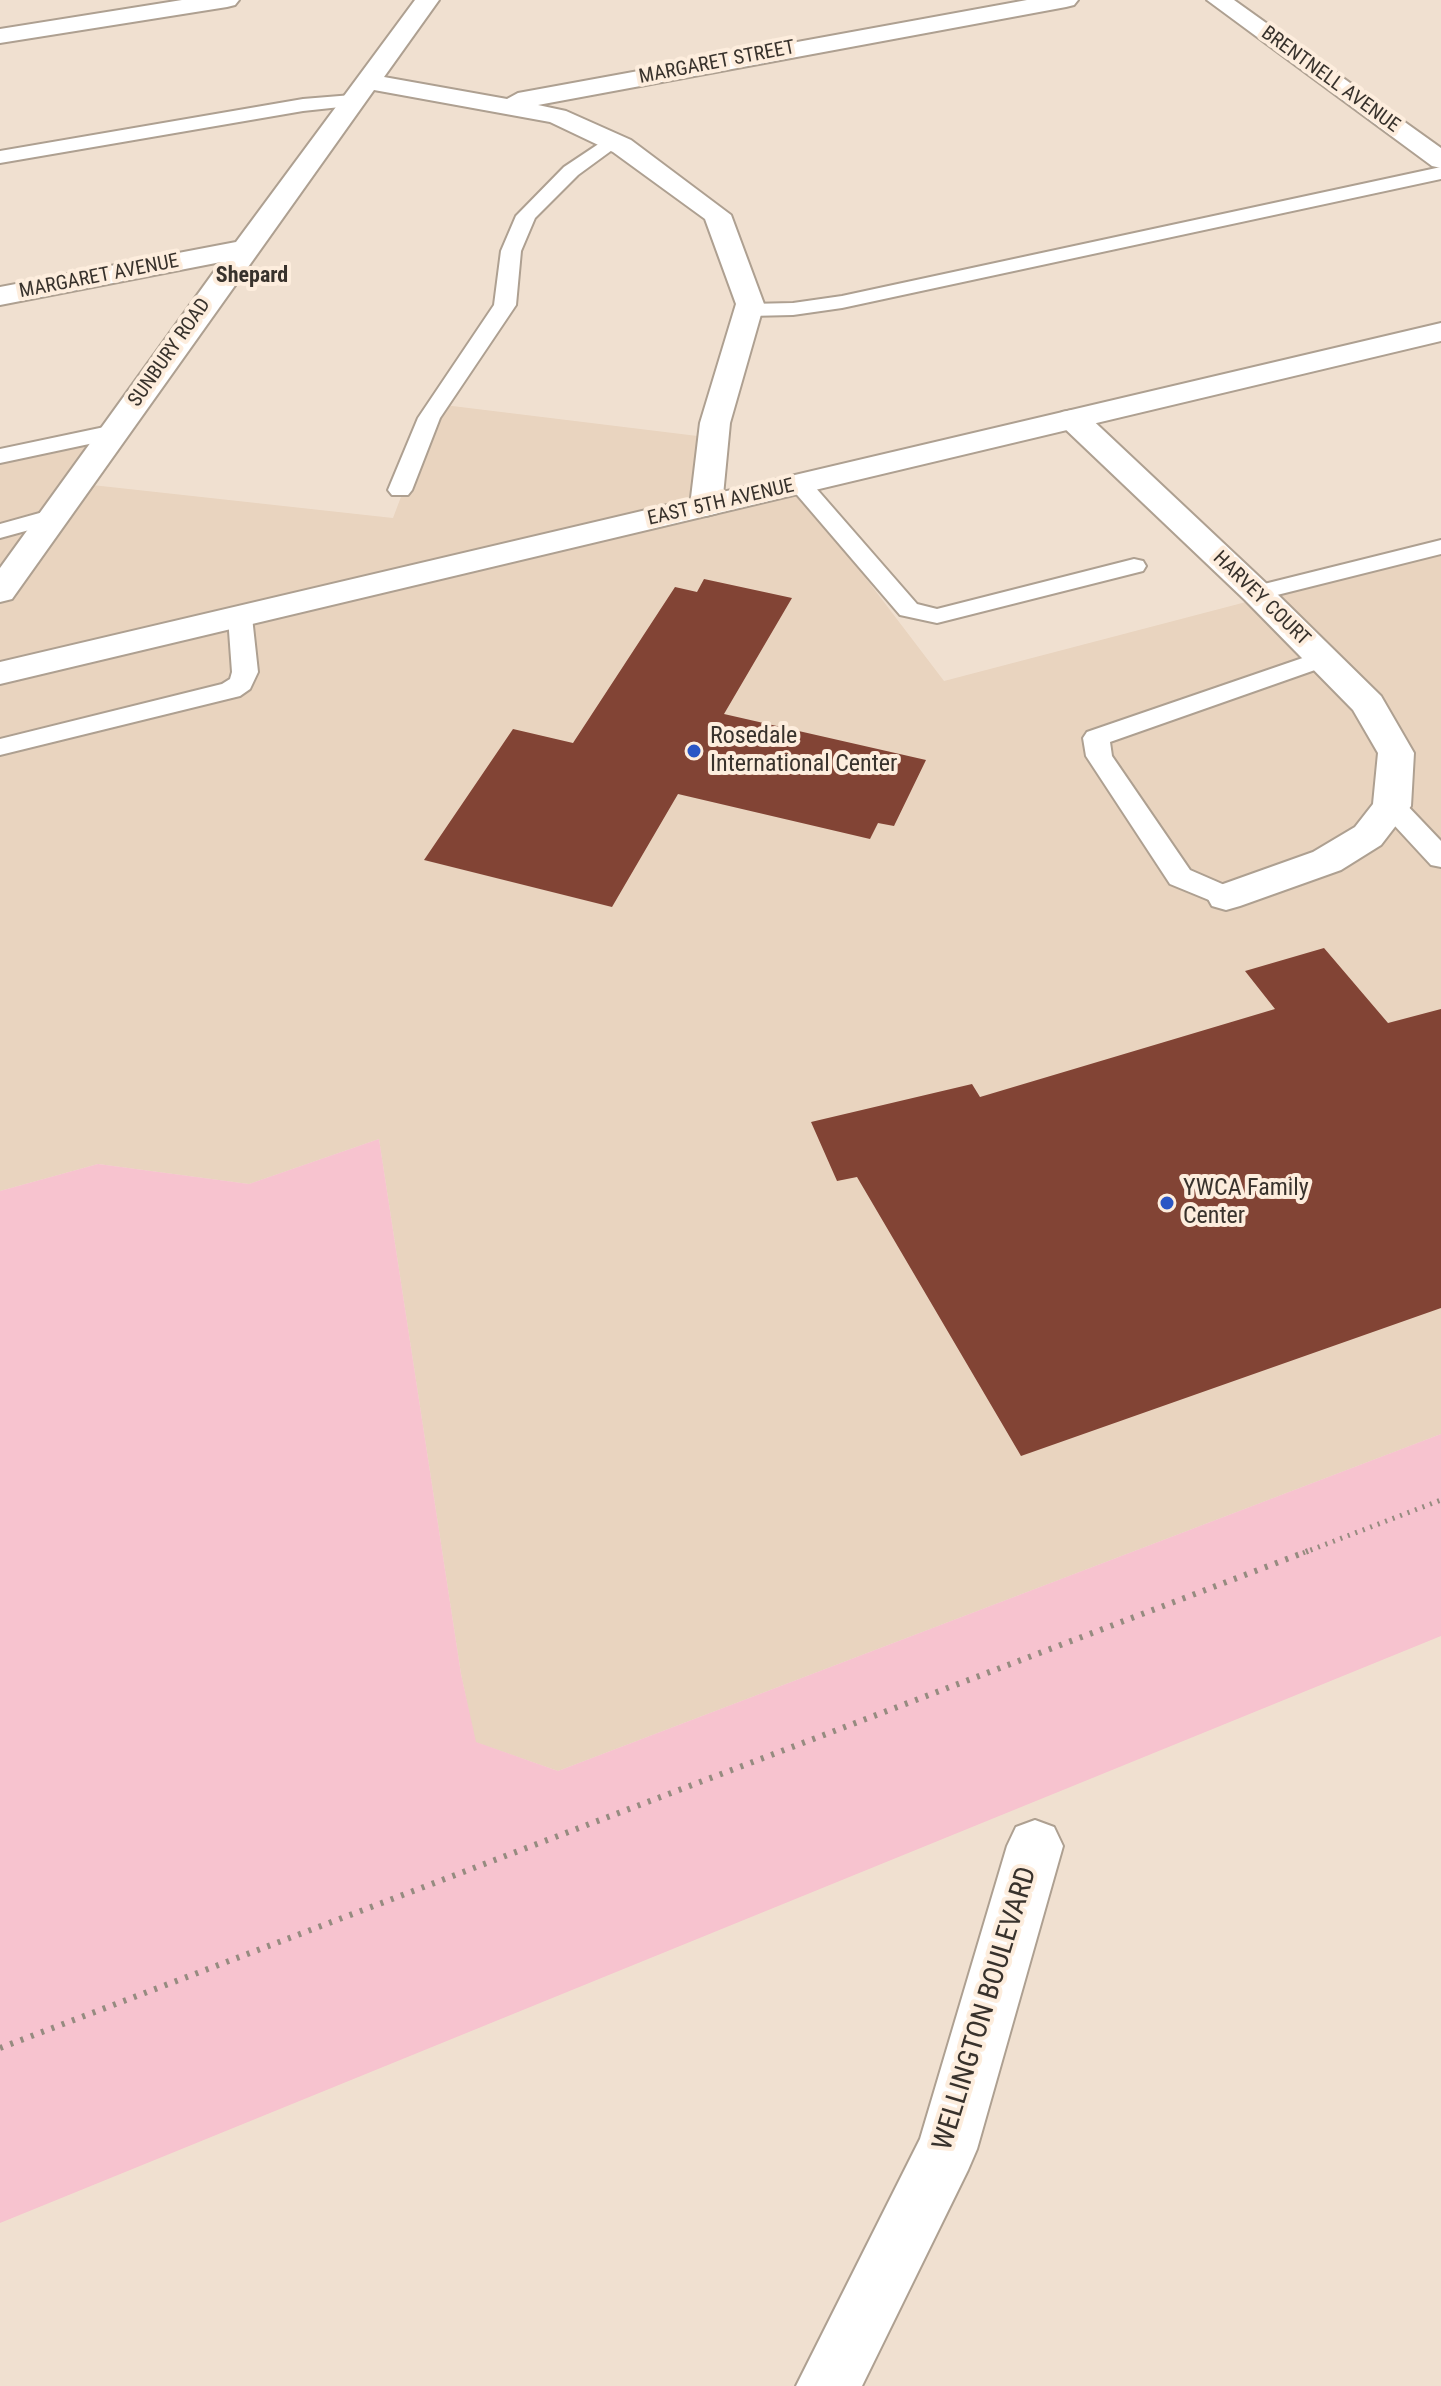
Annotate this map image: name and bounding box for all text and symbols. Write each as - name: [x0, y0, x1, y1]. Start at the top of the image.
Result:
- street label: BRENTNELL AVENUE: [1256, 22, 1404, 138]
- street label: MARGARET STREET: [637, 36, 797, 90]
- street label: MARGARET AVENUE: [17, 250, 181, 304]
- district label: Shepard: [216, 263, 288, 289]
- street label: SUNBURY ROAD: [124, 294, 216, 412]
- street label: EAST 5TH AVENUE: [645, 474, 797, 532]
- street label: HARVEY COURT: [1207, 547, 1315, 651]
- place label: Rosedale International Center: [710, 723, 897, 779]
- marker: Rosedale International Center: [685, 742, 703, 760]
- place label: YWCA Family Center: [1183, 1175, 1309, 1231]
- marker: YWCA Family Center: [1158, 1194, 1176, 1212]
- street label: WELLINGTON BOULEVARD: [927, 1863, 1045, 2155]

